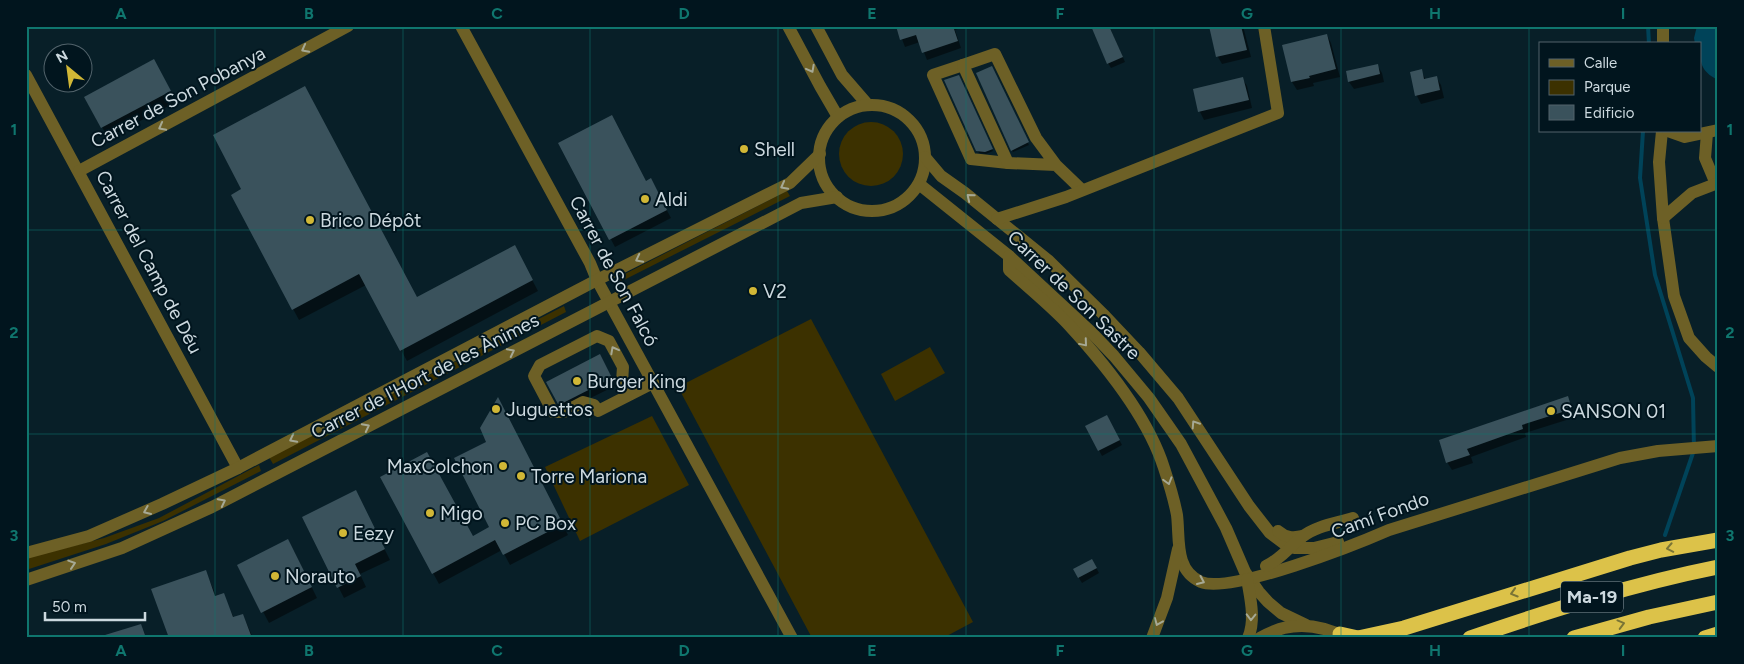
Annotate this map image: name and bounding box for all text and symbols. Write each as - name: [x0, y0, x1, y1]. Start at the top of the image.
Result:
- text: A: [115, 4, 127, 23]
- text: B: [304, 4, 314, 23]
- text: C: [491, 4, 503, 23]
- text: D: [678, 4, 690, 23]
- text: E: [867, 4, 877, 23]
- text: F: [1056, 4, 1065, 23]
- text: G: [1241, 4, 1253, 23]
- text: H: [1429, 4, 1441, 23]
- text: I: [1621, 4, 1625, 23]
- street label: Carrer de Son Pobanya: [87, 41, 269, 153]
- north arrow: [42, 42, 92, 92]
- legend: [1539, 42, 1702, 132]
- one-way arrow: [301, 43, 310, 53]
- text: N: [53, 47, 71, 67]
- text: Calle: [1584, 54, 1617, 72]
- one-way arrow: [805, 64, 815, 73]
- text: Parque: [1584, 78, 1631, 96]
- text: Edificio: [1584, 104, 1635, 122]
- text: 1: [11, 120, 17, 139]
- text: 1: [1727, 120, 1733, 139]
- one-way arrow: [158, 121, 167, 131]
- place label: Shell: [754, 138, 795, 161]
- marker: Shell: [738, 143, 750, 155]
- street label: Carrer del Camp de Déu: [91, 167, 207, 357]
- one-way arrow: [780, 180, 789, 190]
- place label: Aldi: [655, 188, 688, 211]
- street label: Carrer de Son Falcó: [565, 192, 663, 350]
- marker: Aldi: [639, 193, 651, 205]
- one-way arrow: [967, 195, 976, 203]
- place label: Brico Dépôt: [320, 209, 421, 232]
- marker: Brico Dépôt: [304, 214, 316, 226]
- street label: Carrer de Son Sastre: [1003, 226, 1145, 364]
- one-way arrow: [635, 253, 644, 263]
- place label: V2: [763, 280, 787, 303]
- marker: V2: [747, 285, 759, 297]
- street label: Carrer de l'Hort de les Ànimes: [307, 308, 543, 444]
- text: 2: [9, 323, 19, 342]
- text: 2: [1725, 323, 1735, 342]
- one-way arrow: [1079, 338, 1088, 347]
- one-way arrow: [610, 346, 620, 355]
- one-way arrow: [505, 348, 514, 358]
- place label: Burger King: [587, 370, 686, 393]
- marker: Burger King: [571, 375, 583, 387]
- place label: Juguettos: [506, 398, 593, 421]
- place label: SANSON 01: [1561, 400, 1666, 423]
- marker: Juguettos: [490, 403, 502, 415]
- marker: SANSON 01: [1545, 405, 1557, 417]
- one-way arrow: [1191, 420, 1201, 429]
- one-way arrow: [361, 423, 370, 433]
- one-way arrow: [289, 433, 298, 443]
- place label: MaxColchon: [387, 455, 493, 478]
- marker: MaxColchon: [497, 460, 509, 472]
- place label: Torre Mariona: [531, 465, 647, 488]
- marker: Torre Mariona: [515, 470, 527, 482]
- one-way arrow: [1163, 476, 1173, 484]
- street label: Camí Fondo: [1328, 487, 1432, 543]
- one-way arrow: [217, 498, 226, 508]
- place label: Migo: [440, 502, 483, 525]
- one-way arrow: [143, 504, 152, 515]
- marker: Migo: [424, 507, 436, 519]
- place label: PC Box: [515, 512, 576, 535]
- marker: PC Box: [499, 517, 511, 529]
- place label: Eezy: [353, 522, 394, 545]
- text: 3: [10, 526, 19, 545]
- text: 3: [1726, 526, 1735, 545]
- marker: Eezy: [337, 527, 349, 539]
- one-way arrow: [1665, 543, 1674, 553]
- one-way arrow: [68, 560, 76, 570]
- place label: Norauto: [285, 565, 356, 588]
- marker: Norauto: [269, 570, 281, 582]
- one-way arrow: [1196, 574, 1205, 585]
- road number: Ma-19: [1561, 582, 1623, 612]
- one-way arrow: [1510, 588, 1518, 598]
- scale bar: [45, 589, 145, 621]
- text: 50 m: [52, 598, 87, 616]
- one-way arrow: [1246, 614, 1256, 621]
- one-way arrow: [1154, 617, 1165, 626]
- one-way arrow: [1617, 619, 1626, 630]
- text: A: [115, 641, 127, 660]
- text: B: [304, 641, 314, 660]
- text: C: [491, 641, 503, 660]
- text: D: [678, 641, 690, 660]
- text: E: [867, 641, 877, 660]
- text: F: [1056, 641, 1065, 660]
- text: G: [1241, 641, 1253, 660]
- text: H: [1429, 641, 1441, 660]
- text: I: [1621, 641, 1625, 660]

